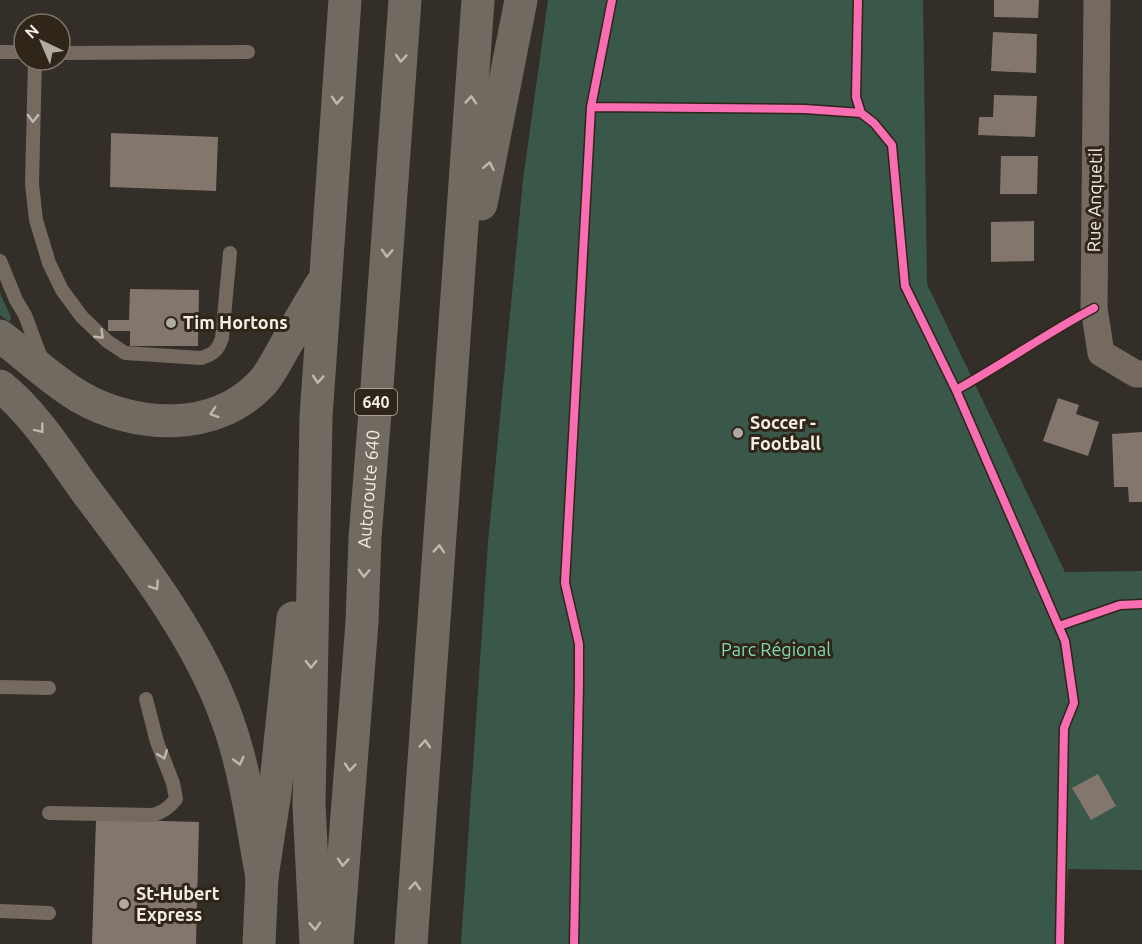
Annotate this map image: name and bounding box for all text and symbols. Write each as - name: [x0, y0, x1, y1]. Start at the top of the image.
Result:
- north arrow: [12, 12, 72, 72]
- text: N: [21, 21, 42, 42]
- one-way arrow: [395, 54, 408, 63]
- one-way arrow: [331, 96, 344, 105]
- one-way arrow: [464, 96, 477, 105]
- one-way arrow: [27, 114, 40, 123]
- street label: Rue Anquetil: [1083, 147, 1105, 252]
- one-way arrow: [482, 161, 495, 171]
- one-way arrow: [381, 248, 394, 257]
- place label: Tim Hortons: [183, 312, 288, 332]
- marker: Tim Hortons: [164, 316, 178, 330]
- one-way arrow: [93, 327, 104, 338]
- one-way arrow: [312, 374, 325, 383]
- road number: 640: [355, 389, 397, 415]
- one-way arrow: [209, 406, 220, 418]
- place label: Soccer - Football: [750, 412, 821, 453]
- one-way arrow: [33, 422, 44, 433]
- marker: Soccer - Football: [731, 426, 745, 440]
- street label: Autoroute 640: [354, 429, 383, 549]
- one-way arrow: [432, 545, 445, 554]
- one-way arrow: [357, 568, 370, 577]
- one-way arrow: [148, 579, 159, 590]
- park label: Parc Régional: [721, 639, 831, 659]
- one-way arrow: [305, 660, 317, 669]
- one-way arrow: [418, 739, 431, 748]
- one-way arrow: [156, 749, 168, 760]
- one-way arrow: [232, 755, 245, 765]
- one-way arrow: [344, 763, 357, 772]
- one-way arrow: [337, 858, 350, 867]
- one-way arrow: [409, 881, 422, 890]
- place label: St-Hubert Express: [136, 883, 220, 924]
- marker: St-Hubert Express: [117, 897, 131, 911]
- one-way arrow: [309, 922, 322, 931]

